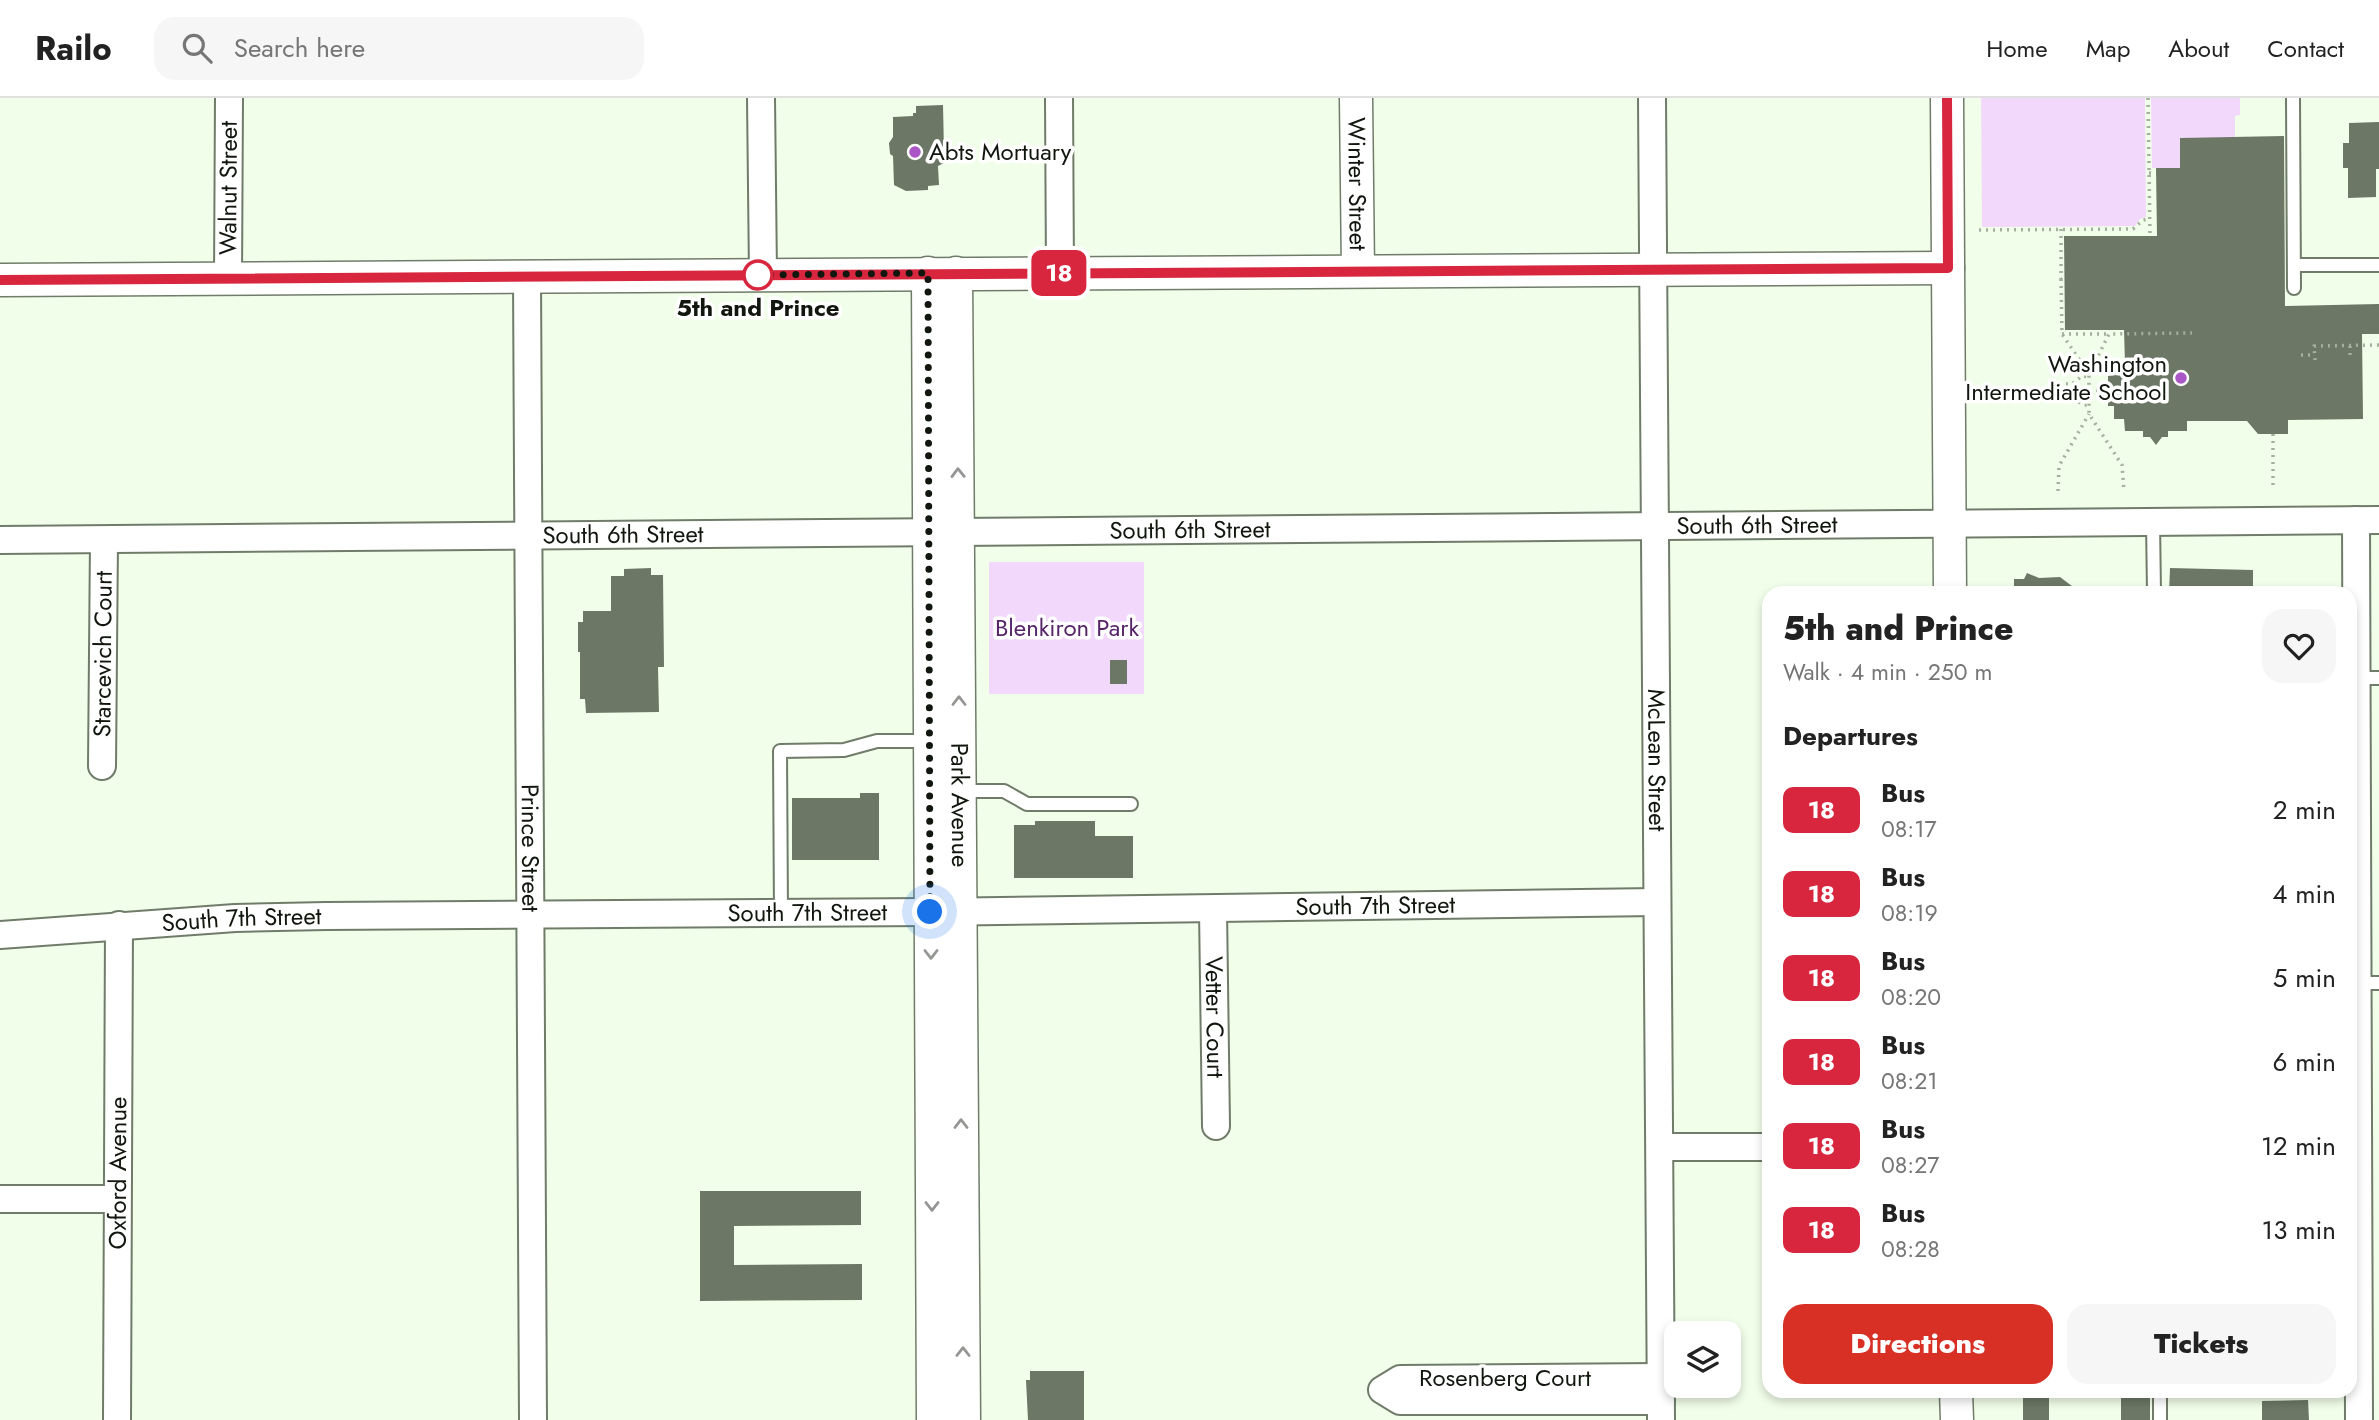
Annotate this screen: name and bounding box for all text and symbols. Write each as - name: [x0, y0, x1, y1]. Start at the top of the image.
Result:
- search box: [154, 17, 644, 80]
- text: Railo: [35, 25, 112, 72]
- icon: search: [178, 29, 216, 67]
- text: Search here: [234, 29, 365, 67]
- text: Home: [1986, 31, 2048, 66]
- text: Map: [2086, 31, 2130, 66]
- text: About: [2168, 31, 2229, 66]
- text: Contact: [2267, 31, 2344, 66]
- street label: Winter Street: [1339, 117, 1376, 251]
- street label: Walnut Street: [210, 121, 246, 255]
- place label: Abts Mortuary: [929, 134, 1072, 169]
- marker: Abts Mortuary: [907, 144, 923, 160]
- line badge: 18: [1028, 250, 1090, 296]
- text: 18: [1045, 255, 1073, 290]
- marker: 5th and Prince: [743, 260, 773, 290]
- place label: 5th and Prince: [676, 290, 840, 325]
- place label: Washington Intermediate School: [1965, 346, 2167, 409]
- marker: Washington Intermediate School: [2173, 370, 2189, 386]
- one-way arrow: [950, 468, 966, 478]
- street label: South 6th Street: [1676, 507, 1838, 543]
- street label: South 6th Street: [1109, 511, 1271, 548]
- street label: South 6th Street: [542, 516, 704, 552]
- street label: Starcevich Court: [84, 571, 121, 737]
- text: 5th and Prince: [1783, 605, 2014, 652]
- button: heart: [2262, 609, 2336, 683]
- park label: Blenkiron Park: [995, 610, 1140, 645]
- text: Walk · 4 min · 250 m: [1783, 655, 1992, 689]
- street label: McLean Street: [1639, 688, 1675, 832]
- one-way arrow: [951, 695, 967, 706]
- text: Departures: [1783, 717, 1918, 755]
- street label: Park Avenue: [942, 742, 978, 868]
- text: Bus: [1881, 774, 1925, 812]
- street label: Prince Street: [513, 784, 548, 912]
- text: 2 min: [2273, 791, 2336, 829]
- text: 18: [1808, 792, 1835, 827]
- text: 08:17: [1881, 812, 1937, 846]
- text: Bus: [1881, 858, 1925, 896]
- text: 4 min: [2272, 875, 2336, 913]
- text: 18: [1808, 876, 1835, 911]
- street label: South 7th Street: [1295, 887, 1456, 924]
- street label: South 7th Street: [727, 894, 888, 930]
- your location: [912, 894, 947, 929]
- text: 08:19: [1881, 896, 1938, 930]
- street label: South 7th Street: [160, 898, 322, 940]
- text: Bus: [1881, 942, 1925, 980]
- one-way arrow: [923, 949, 939, 960]
- street label: Vetter Court: [1197, 956, 1233, 1078]
- text: 5 min: [2273, 959, 2336, 997]
- text: 18: [1808, 960, 1835, 995]
- text: 08:20: [1881, 980, 1941, 1014]
- text: Bus: [1881, 1026, 1925, 1064]
- text: 6 min: [2273, 1043, 2336, 1081]
- text: 18: [1808, 1044, 1835, 1079]
- text: 08:21: [1881, 1064, 1938, 1098]
- street label: Oxford Avenue: [100, 1096, 135, 1250]
- text: Bus: [1881, 1110, 1925, 1148]
- one-way arrow: [953, 1119, 969, 1129]
- text: 12 min: [2261, 1127, 2336, 1165]
- text: 18: [1808, 1128, 1835, 1163]
- text: 08:27: [1881, 1148, 1939, 1182]
- text: Bus: [1881, 1194, 1925, 1232]
- one-way arrow: [924, 1201, 940, 1212]
- text: 13 min: [2262, 1211, 2336, 1249]
- text: 18: [1808, 1212, 1835, 1247]
- text: 08:28: [1881, 1232, 1940, 1266]
- button: Directions: [1783, 1304, 2053, 1384]
- button: Tickets: [2067, 1304, 2336, 1384]
- map controls: [1664, 1321, 1741, 1398]
- button: layers: [1664, 1321, 1741, 1398]
- one-way arrow: [955, 1346, 971, 1357]
- street label: Rosenberg Court: [1419, 1360, 1591, 1395]

